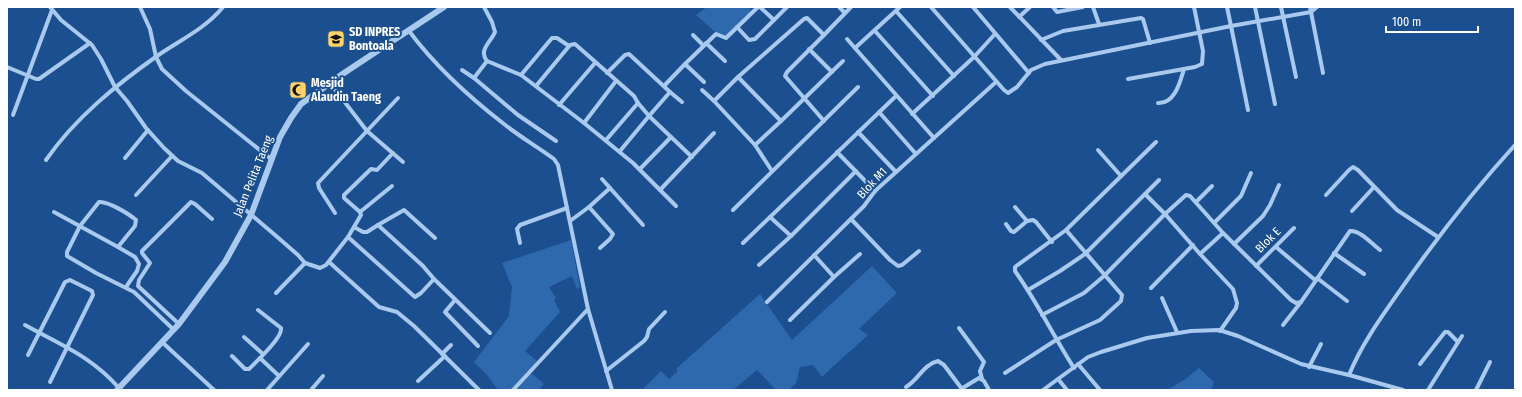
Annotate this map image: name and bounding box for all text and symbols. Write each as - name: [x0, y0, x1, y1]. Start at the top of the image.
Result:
- scale bar: [1386, 8, 1478, 34]
- text: 100 m: [1392, 15, 1421, 29]
- place label: SD INPRES Bontoala: [349, 25, 400, 53]
- school or university icon: SD INPRES Bontoala: [326, 29, 346, 49]
- place label: Mesjid Alaudin Taeng: [310, 76, 381, 104]
- mosque icon: Mesjid Alaudin Taeng: [288, 80, 308, 100]
- street label: Jalan Pelita Taeng: [230, 133, 276, 219]
- street label: Blok M1: [854, 165, 890, 201]
- street label: Blok E: [1252, 224, 1284, 256]

